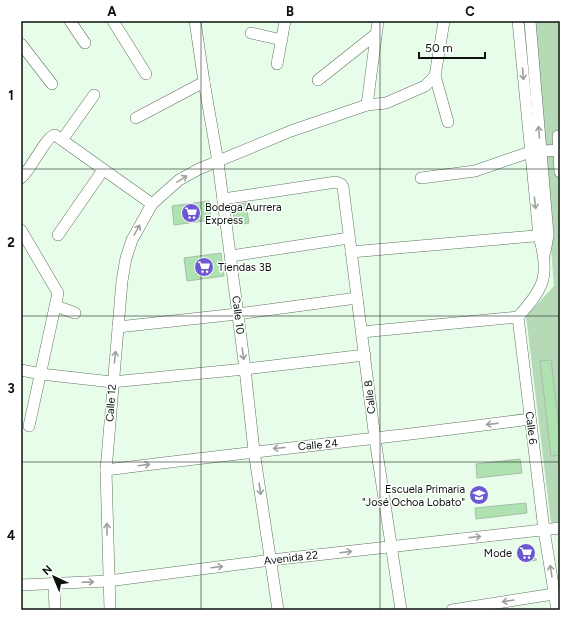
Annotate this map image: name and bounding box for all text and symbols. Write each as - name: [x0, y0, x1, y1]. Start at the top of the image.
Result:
- text: A: [107, 4, 117, 19]
- text: B: [286, 4, 294, 19]
- text: C: [465, 4, 475, 19]
- scale bar: [419, 34, 485, 60]
- text: 50 m: [425, 41, 453, 55]
- one-way arrow: [519, 67, 526, 80]
- text: 1: [8, 88, 14, 103]
- one-way arrow: [535, 126, 543, 139]
- one-way arrow: [176, 175, 187, 183]
- one-way arrow: [532, 196, 539, 209]
- place label: Bodega Aurrera Express: [205, 201, 282, 227]
- supermarket icon: Bodega Aurrera Express: [180, 202, 202, 224]
- one-way arrow: [133, 225, 141, 237]
- text: 2: [7, 235, 15, 250]
- supermarket icon: Tiendas 3B: [193, 256, 215, 278]
- place label: Tiendas 3B: [218, 261, 272, 274]
- street label: Calle 10: [229, 295, 247, 335]
- one-way arrow: [239, 347, 247, 360]
- one-way arrow: [111, 351, 118, 364]
- street label: Calle 8: [362, 379, 378, 415]
- text: 3: [7, 381, 15, 396]
- street label: Calle 12: [103, 384, 119, 422]
- street label: Calle 6: [523, 411, 539, 445]
- one-way arrow: [486, 420, 499, 428]
- street label: Calle 24: [297, 437, 339, 453]
- one-way arrow: [273, 445, 286, 452]
- one-way arrow: [137, 461, 150, 469]
- one-way arrow: [256, 482, 264, 495]
- place label: Escuela Primaria "José Ochoa Lobato": [362, 483, 465, 509]
- school or university icon: Escuela Primaria "José Ochoa Lobato": [468, 484, 490, 506]
- one-way arrow: [103, 523, 111, 536]
- text: 4: [7, 528, 15, 543]
- one-way arrow: [468, 534, 481, 541]
- supermarket icon: Mode: [515, 542, 537, 564]
- place label: Mode: [484, 547, 512, 560]
- street label: Avenida 22: [263, 548, 319, 568]
- one-way arrow: [339, 548, 352, 556]
- north arrow: [34, 557, 74, 597]
- text: N: [40, 563, 55, 578]
- one-way arrow: [210, 563, 223, 571]
- one-way arrow: [547, 565, 555, 578]
- one-way arrow: [81, 578, 94, 586]
- one-way arrow: [502, 597, 515, 605]

